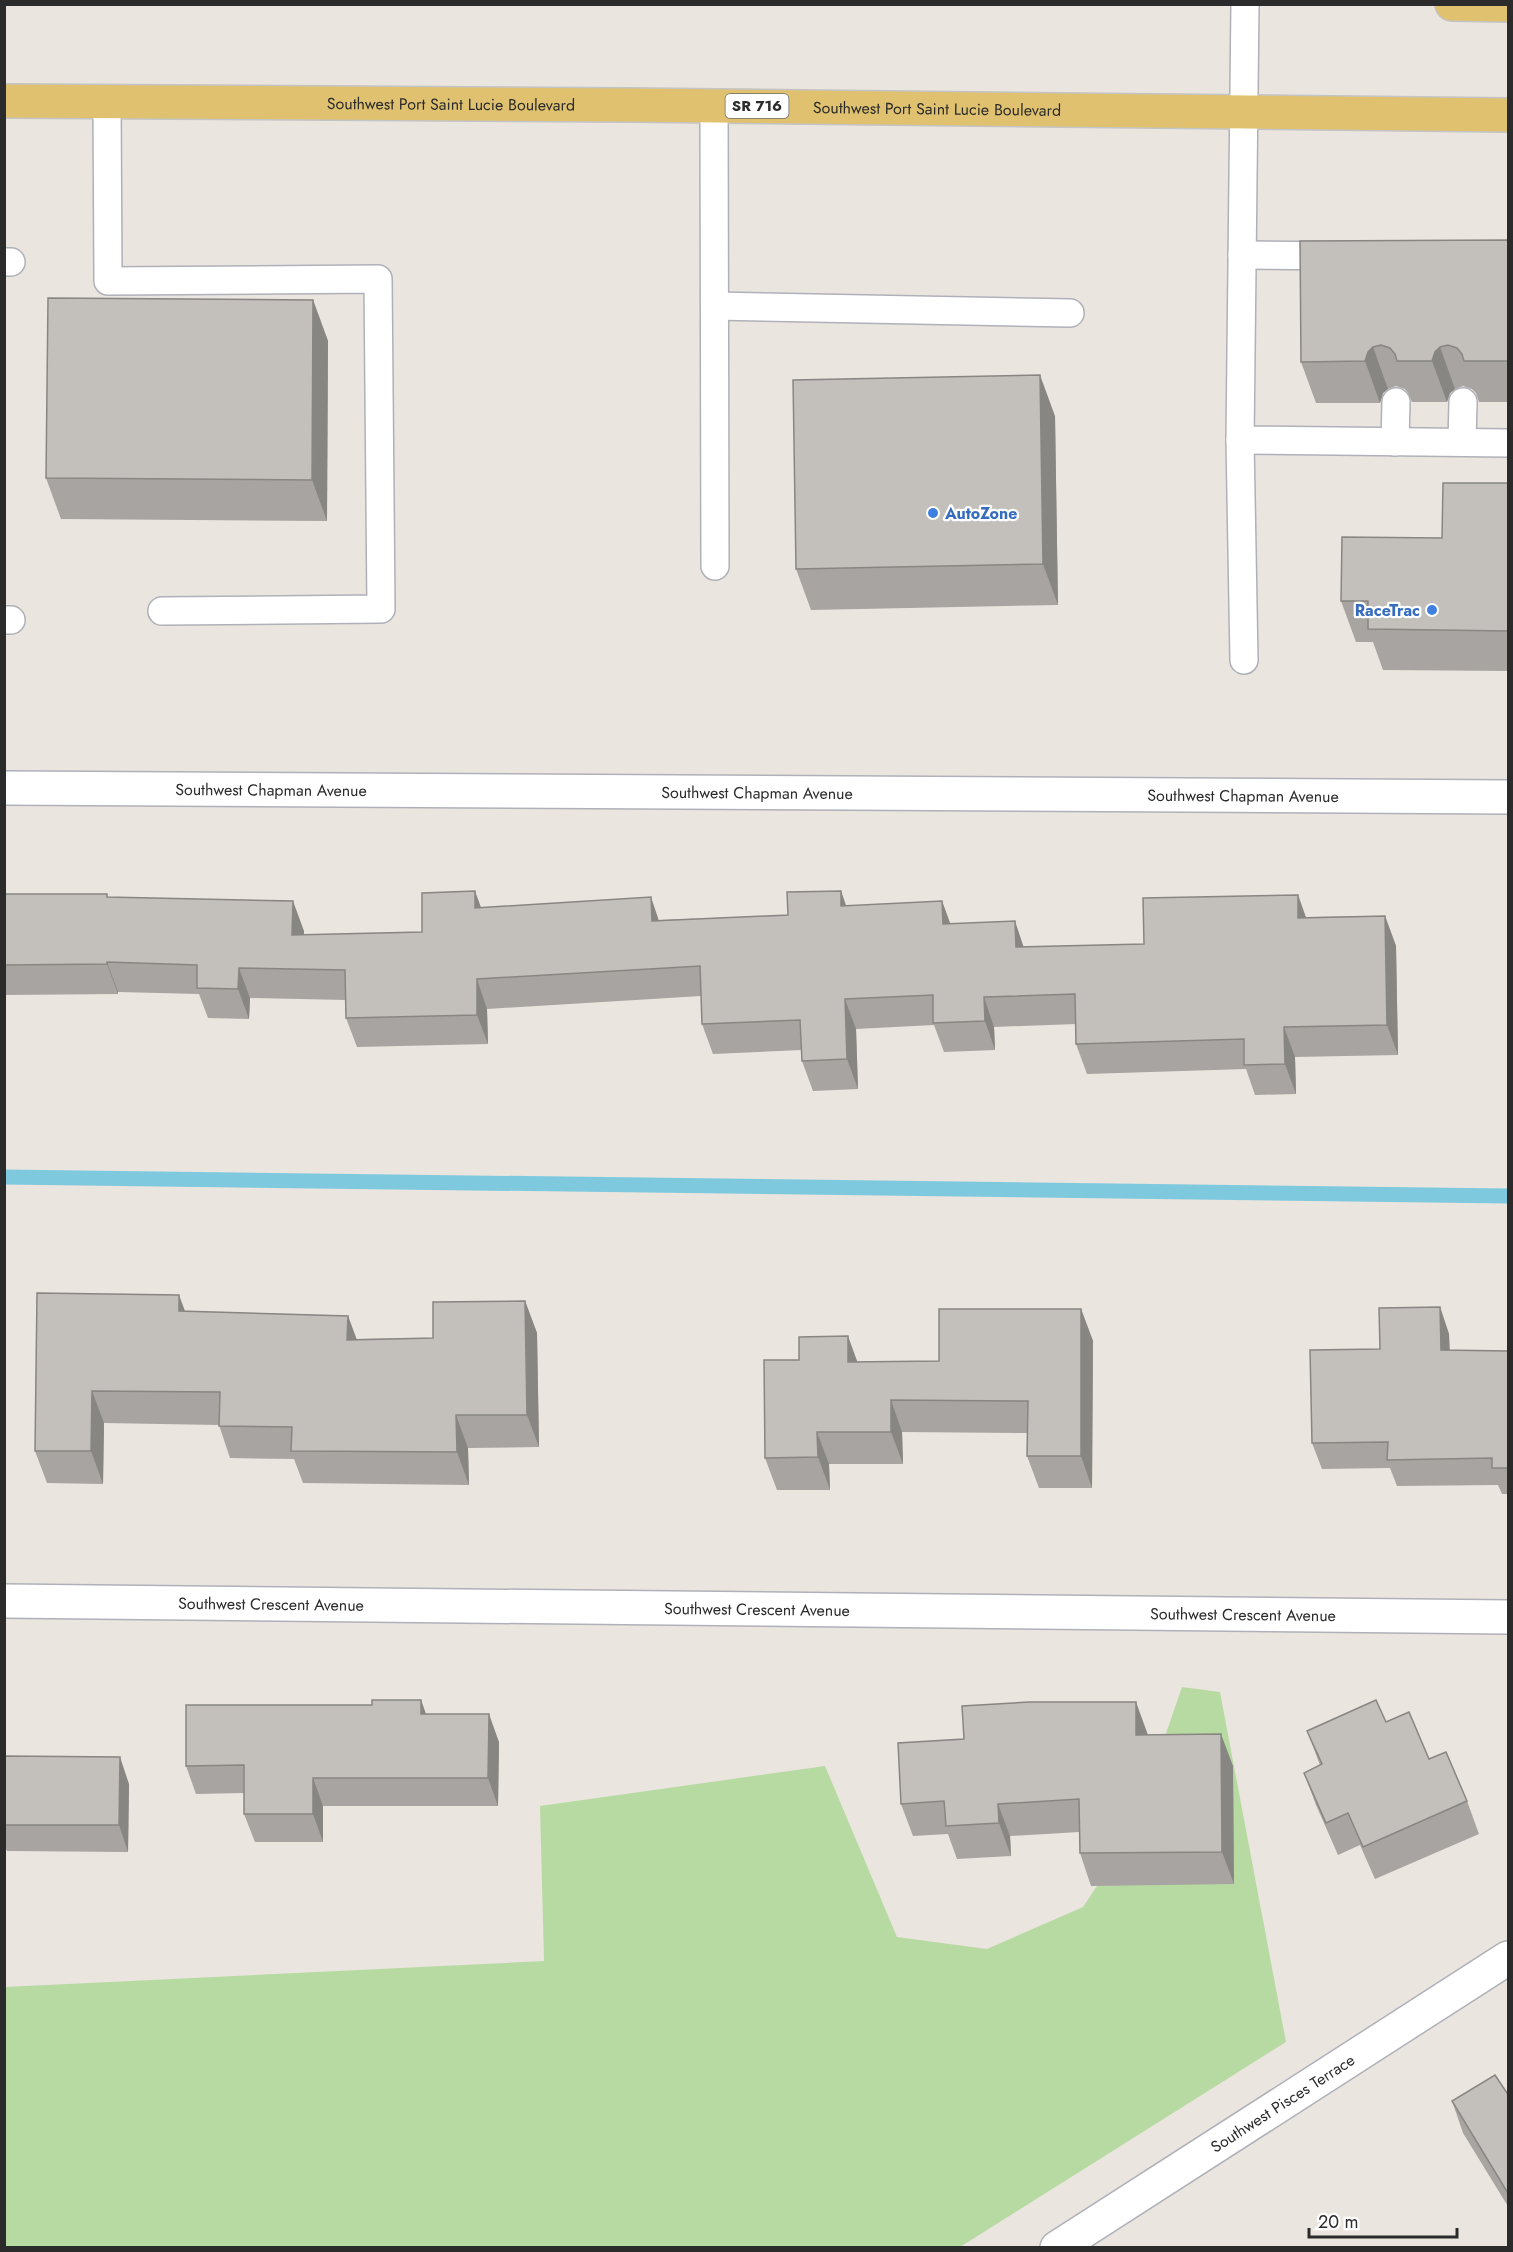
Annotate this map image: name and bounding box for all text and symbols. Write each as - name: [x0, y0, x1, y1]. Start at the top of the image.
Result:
- street label: Southwest Port Saint Lucie Boulevard: [327, 92, 575, 117]
- road number: SR 716: [726, 94, 789, 118]
- street label: Southwest Port Saint Lucie Boulevard: [813, 96, 1061, 122]
- place label: AutoZone: [944, 502, 1017, 525]
- marker: AutoZone: [926, 506, 940, 520]
- place label: RaceTrac: [1355, 599, 1420, 622]
- marker: RaceTrac: [1425, 603, 1439, 617]
- street label: Southwest Chapman Avenue: [175, 778, 367, 802]
- street label: Southwest Chapman Avenue: [661, 781, 853, 805]
- street label: Southwest Chapman Avenue: [1147, 784, 1339, 808]
- street label: Southwest Crescent Avenue: [178, 1592, 364, 1617]
- street label: Southwest Crescent Avenue: [664, 1597, 850, 1622]
- street label: Southwest Crescent Avenue: [1150, 1602, 1336, 1627]
- street label: Southwest Pisces Terrace: [1206, 2049, 1359, 2158]
- scale bar: [1309, 2201, 1458, 2239]
- text: 20 m: [1318, 2209, 1358, 2235]

